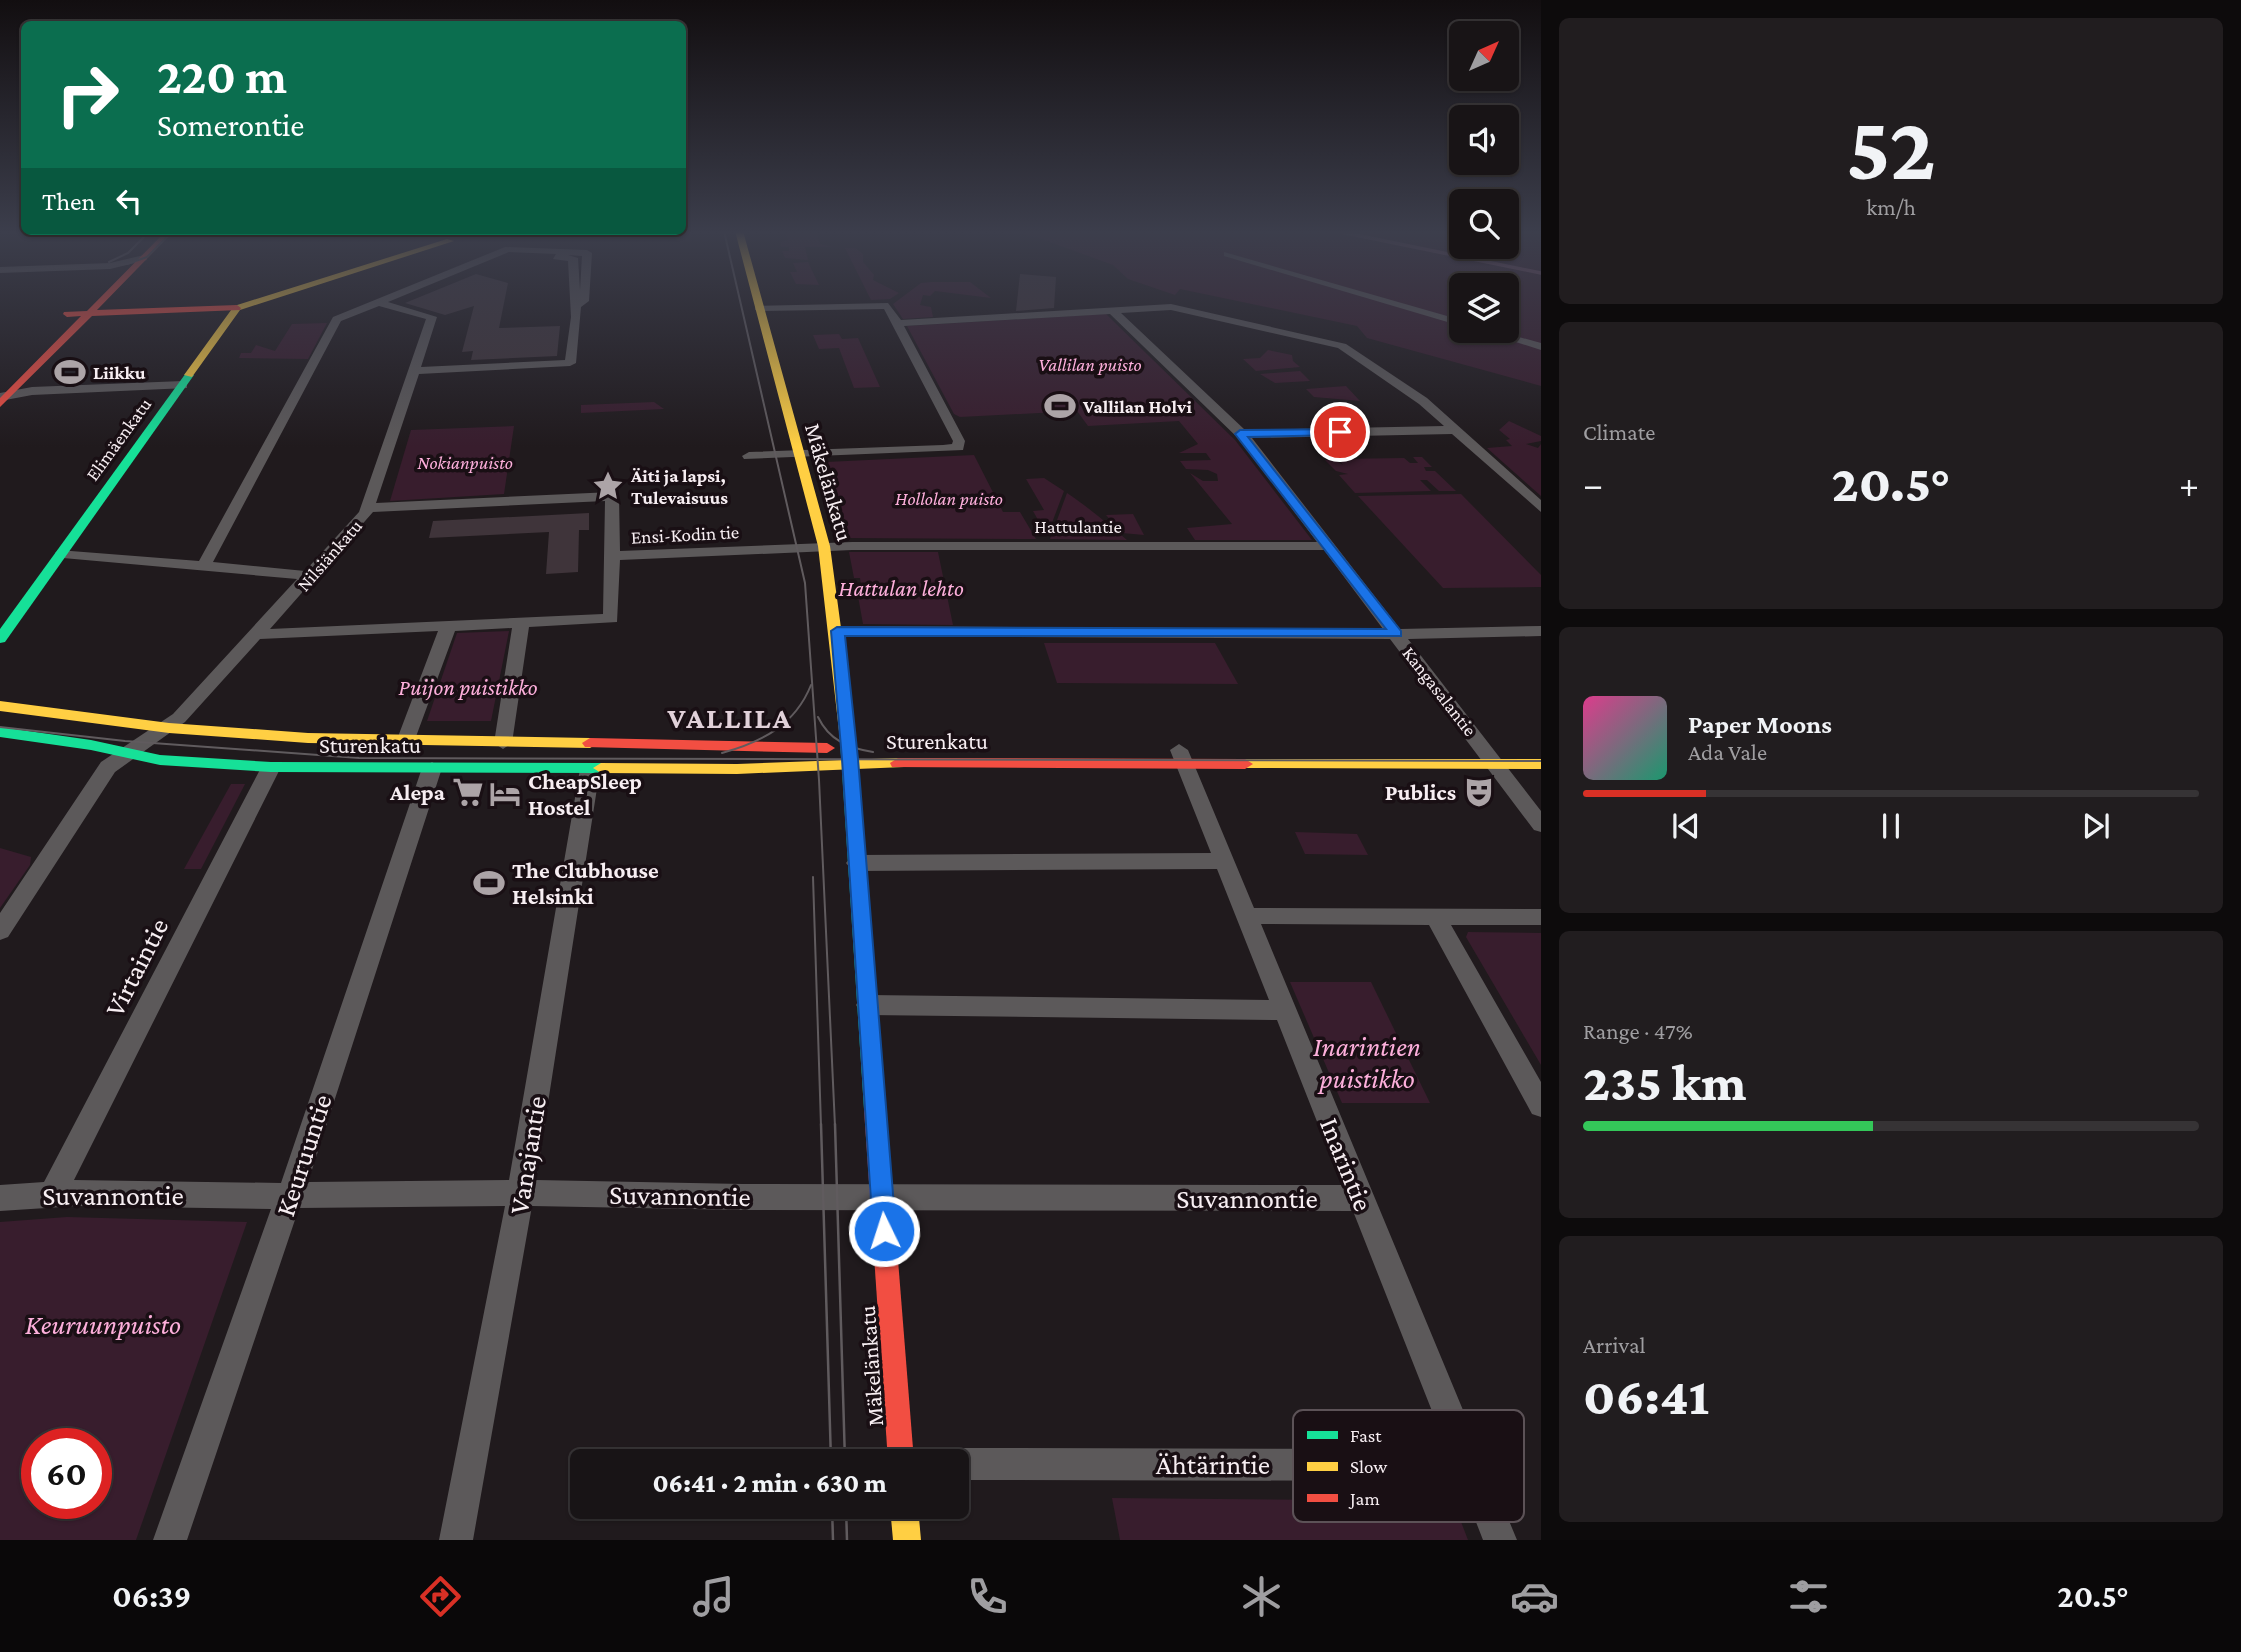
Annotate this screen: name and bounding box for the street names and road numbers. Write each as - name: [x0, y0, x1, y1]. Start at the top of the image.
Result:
- street label: Elimäenkatu: [81, 394, 155, 485]
- street label: Mäkelänkatu: [800, 420, 858, 544]
- street label: Nilsiänkatu: [293, 515, 366, 595]
- street label: Hattulantie: [1034, 516, 1122, 537]
- street label: Ensi-Kodin tie: [630, 521, 740, 548]
- street label: Kangasalantie: [1398, 643, 1481, 740]
- street label: Sturenkatu: [886, 728, 988, 754]
- street label: Sturenkatu: [319, 732, 421, 758]
- street label: Virtaintie: [99, 913, 174, 1022]
- street label: Keuruuntie: [269, 1090, 338, 1220]
- street label: Vanajantie: [503, 1094, 552, 1216]
- street label: Inarintie: [1314, 1113, 1379, 1215]
- street label: Suvannontie: [609, 1179, 751, 1212]
- street label: Suvannontie: [42, 1180, 184, 1211]
- street label: Suvannontie: [1176, 1183, 1318, 1214]
- street label: Mäkelänkatu: [854, 1305, 888, 1427]
- street label: Ähtärintie: [1156, 1449, 1270, 1480]

